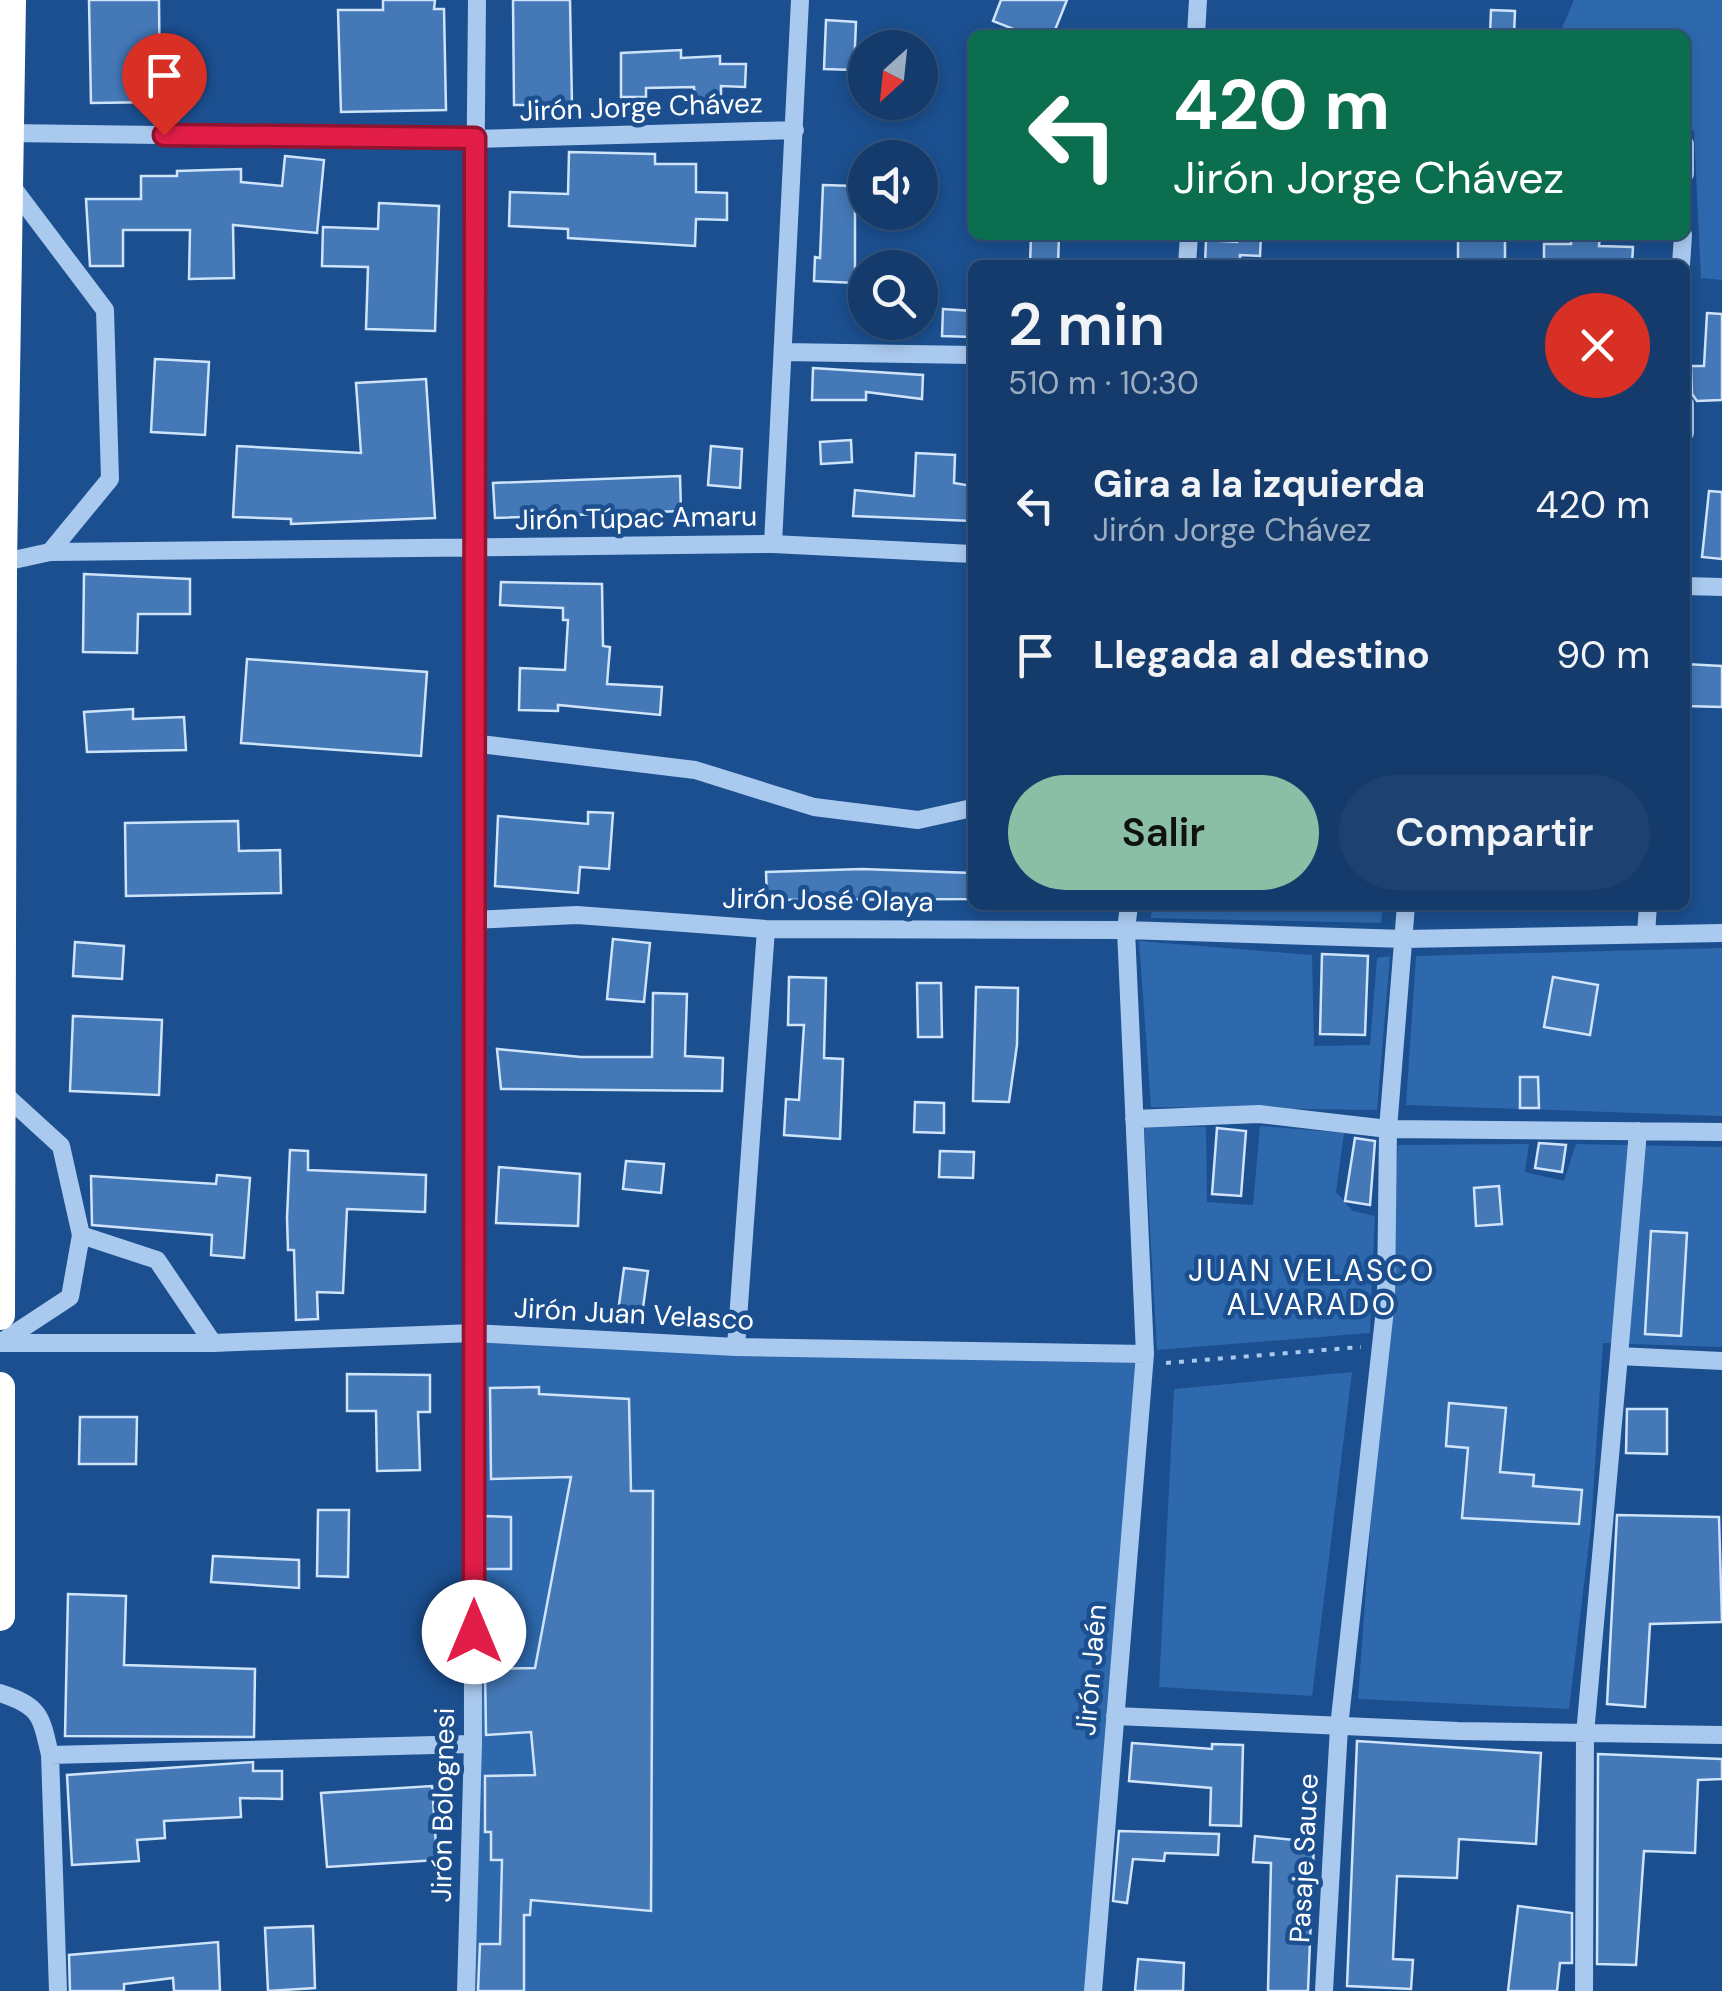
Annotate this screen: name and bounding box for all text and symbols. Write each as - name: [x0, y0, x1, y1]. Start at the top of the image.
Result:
- north arrow: [848, 30, 938, 120]
- map controls: [848, 30, 938, 340]
- pin: [122, 33, 207, 136]
- icon: arrive: [137, 48, 192, 103]
- text: 420 m: [1173, 60, 1390, 151]
- icon: left: [1008, 70, 1138, 200]
- street label: Jirón Jorge Chávez: [519, 84, 763, 130]
- button: sound: [848, 140, 938, 230]
- text: Jirón Jorge Chávez: [1173, 148, 1564, 207]
- button: search: [848, 250, 938, 340]
- text: 2 min: [1008, 285, 1165, 364]
- button: close: [1545, 293, 1650, 398]
- text: 510 m · 10:30: [1008, 362, 1199, 404]
- text: Gira a la izquierda: [1093, 459, 1425, 509]
- icon: left: [1008, 478, 1063, 533]
- text: 420 m: [1535, 480, 1650, 530]
- street label: Jirón Túpac Amaru: [514, 497, 758, 539]
- text: Jirón Jorge Chávez: [1093, 509, 1371, 551]
- icon: arrive: [1008, 628, 1063, 683]
- text: Llegada al destino: [1093, 630, 1430, 680]
- text: 90 m: [1556, 630, 1650, 680]
- button: Salir: [1008, 775, 1319, 890]
- button: Compartir: [1339, 775, 1650, 890]
- street label: Jirón José Olaya: [722, 880, 934, 920]
- district label: JUAN VELASCO ALVARADO: [1188, 1251, 1436, 1324]
- street label: Jirón Juan Velasco: [513, 1289, 755, 1339]
- position arrow: [422, 1580, 526, 1684]
- street label: Jirón Jaén: [1067, 1603, 1115, 1737]
- street label: Jirón Bolognesi: [423, 1707, 463, 1903]
- street label: Pasaje Sauce: [1281, 1772, 1327, 1944]

